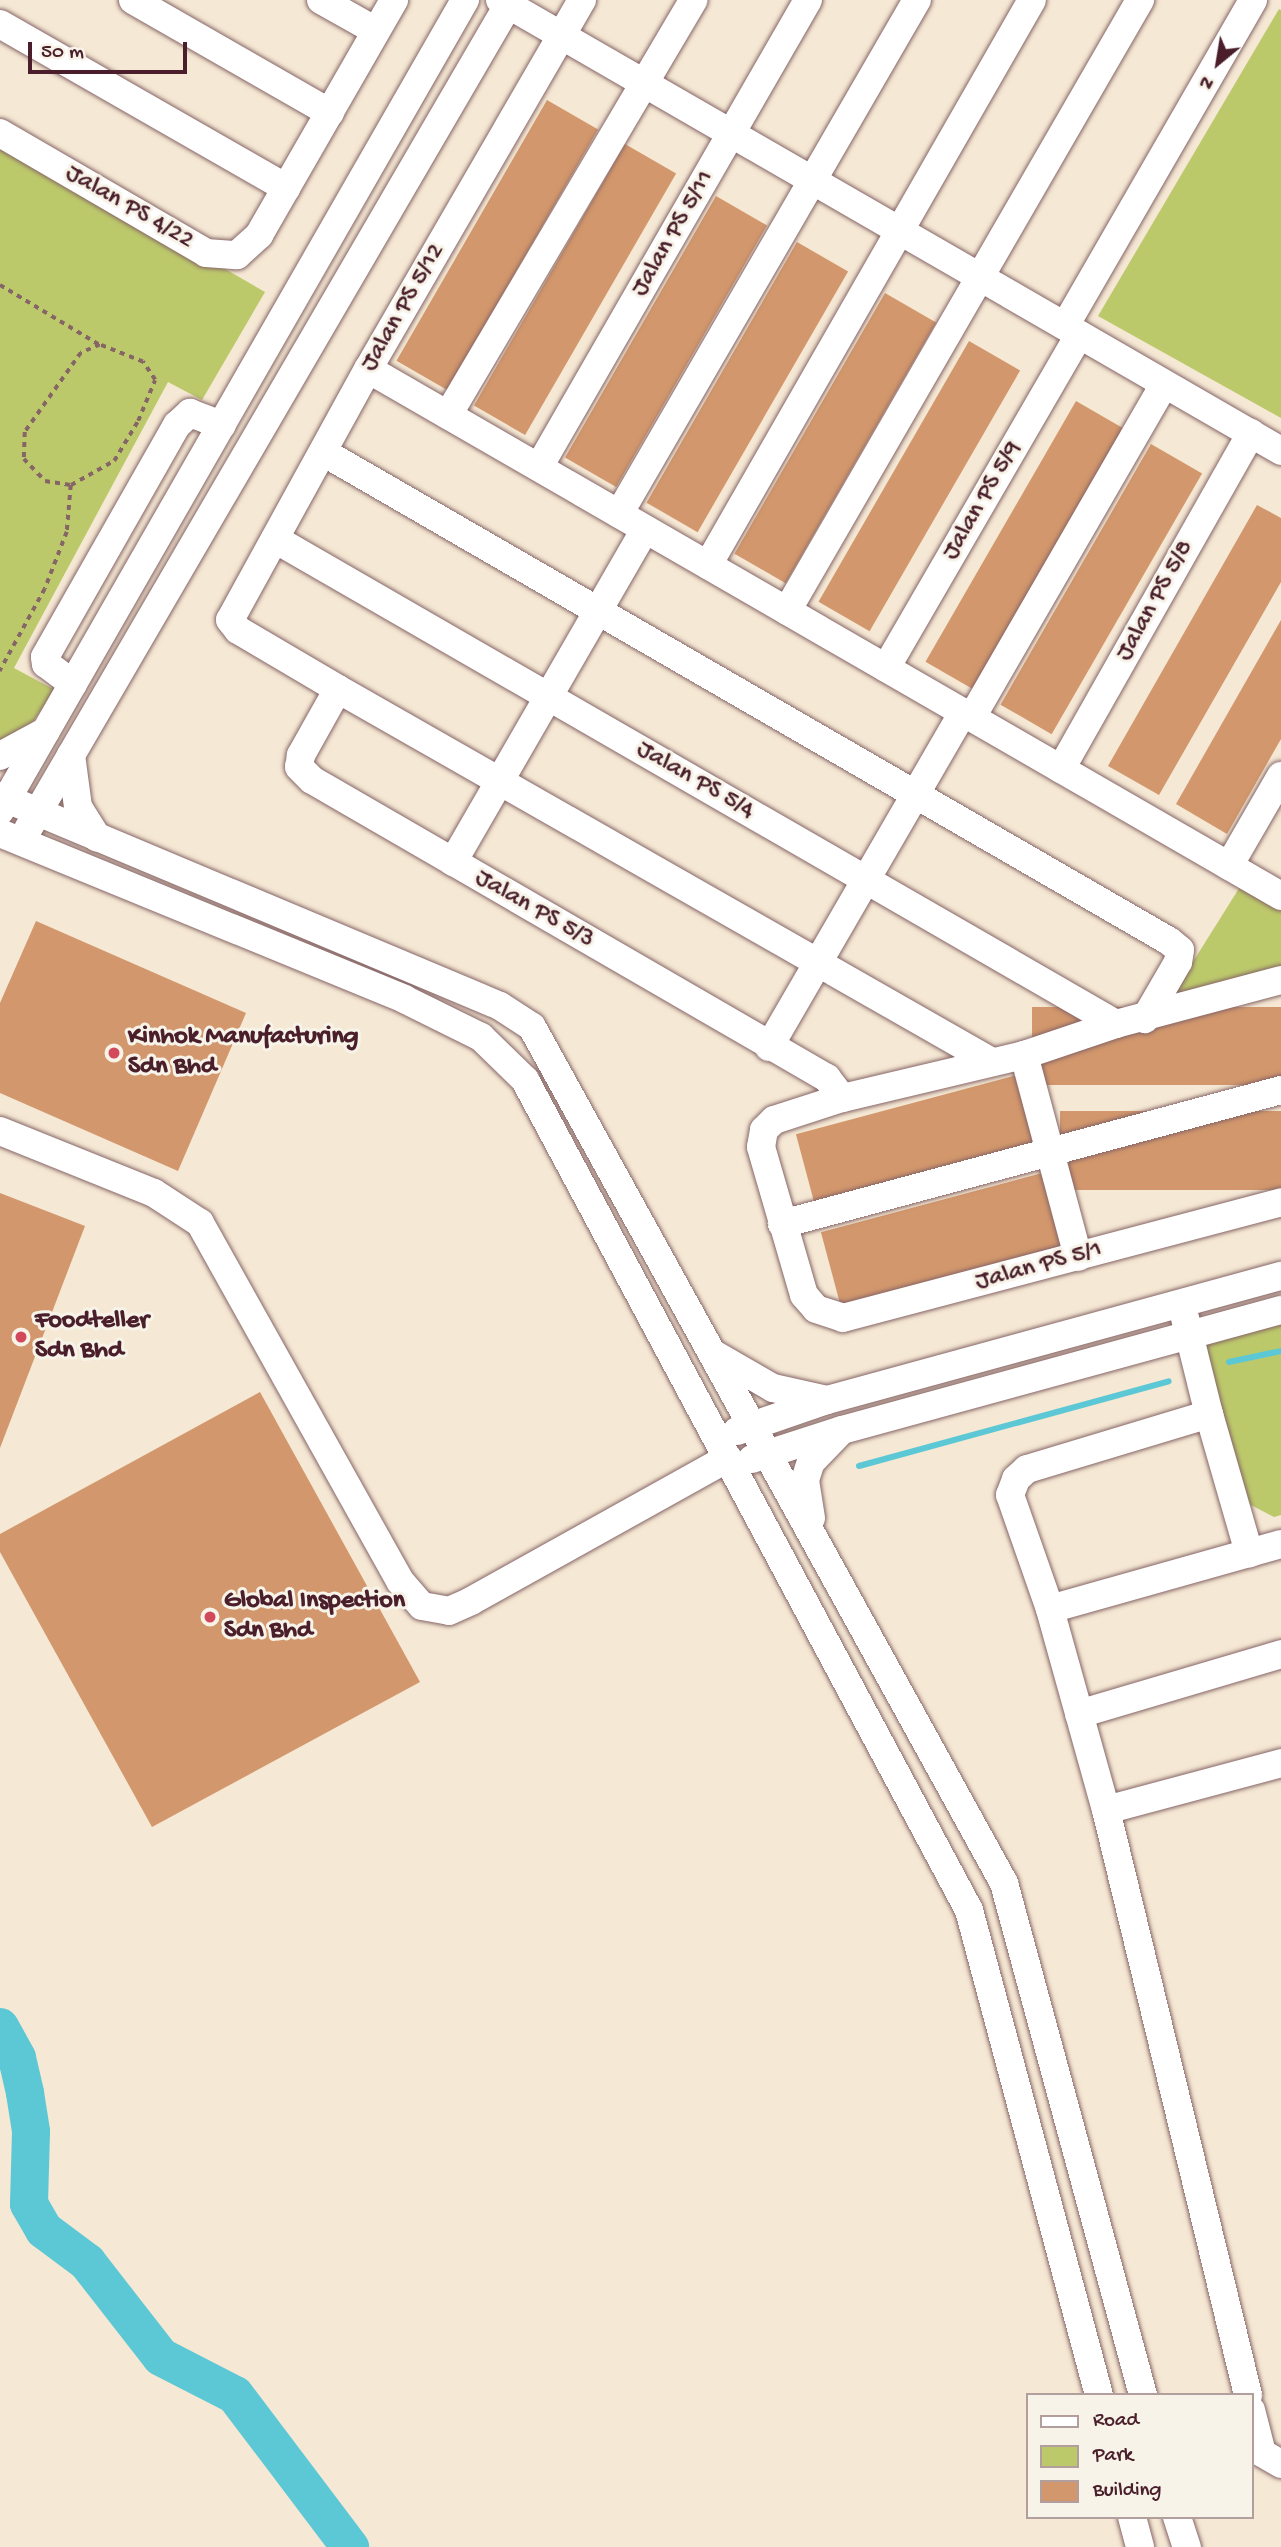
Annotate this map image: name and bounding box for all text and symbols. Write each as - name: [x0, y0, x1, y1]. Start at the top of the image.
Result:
- scale bar: [32, 28, 191, 72]
- north arrow: [1183, 28, 1253, 98]
- text: 50 m: [41, 41, 84, 66]
- text: N: [1196, 69, 1218, 95]
- street label: Jalan PS 4/22: [59, 159, 199, 257]
- street label: Jalan PS 5/11: [625, 165, 723, 303]
- street label: Jalan PS 5/12: [355, 238, 453, 378]
- street label: Jalan PS 5/9: [936, 436, 1030, 566]
- street label: Jalan PS 5/8: [1110, 535, 1202, 667]
- street label: Jalan PS 5/4: [630, 735, 760, 827]
- street label: Jalan PS 5/3: [469, 863, 599, 957]
- place label: Kinhok Manufacturing Sdn Bhd: [128, 1022, 359, 1084]
- marker: Kinhok Manufacturing Sdn Bhd: [106, 1045, 122, 1061]
- street label: Jalan PS 5/1: [972, 1235, 1106, 1299]
- place label: Foodteller Sdn Bhd: [35, 1306, 149, 1368]
- marker: Foodteller Sdn Bhd: [13, 1329, 29, 1345]
- place label: Global Inspection Sdn Bhd: [224, 1586, 405, 1648]
- marker: Global Inspection Sdn Bhd: [202, 1609, 218, 1625]
- legend: [1026, 2393, 1253, 2519]
- text: Road: [1093, 2409, 1139, 2434]
- text: Park: [1093, 2444, 1133, 2469]
- text: Building: [1093, 2479, 1162, 2504]

